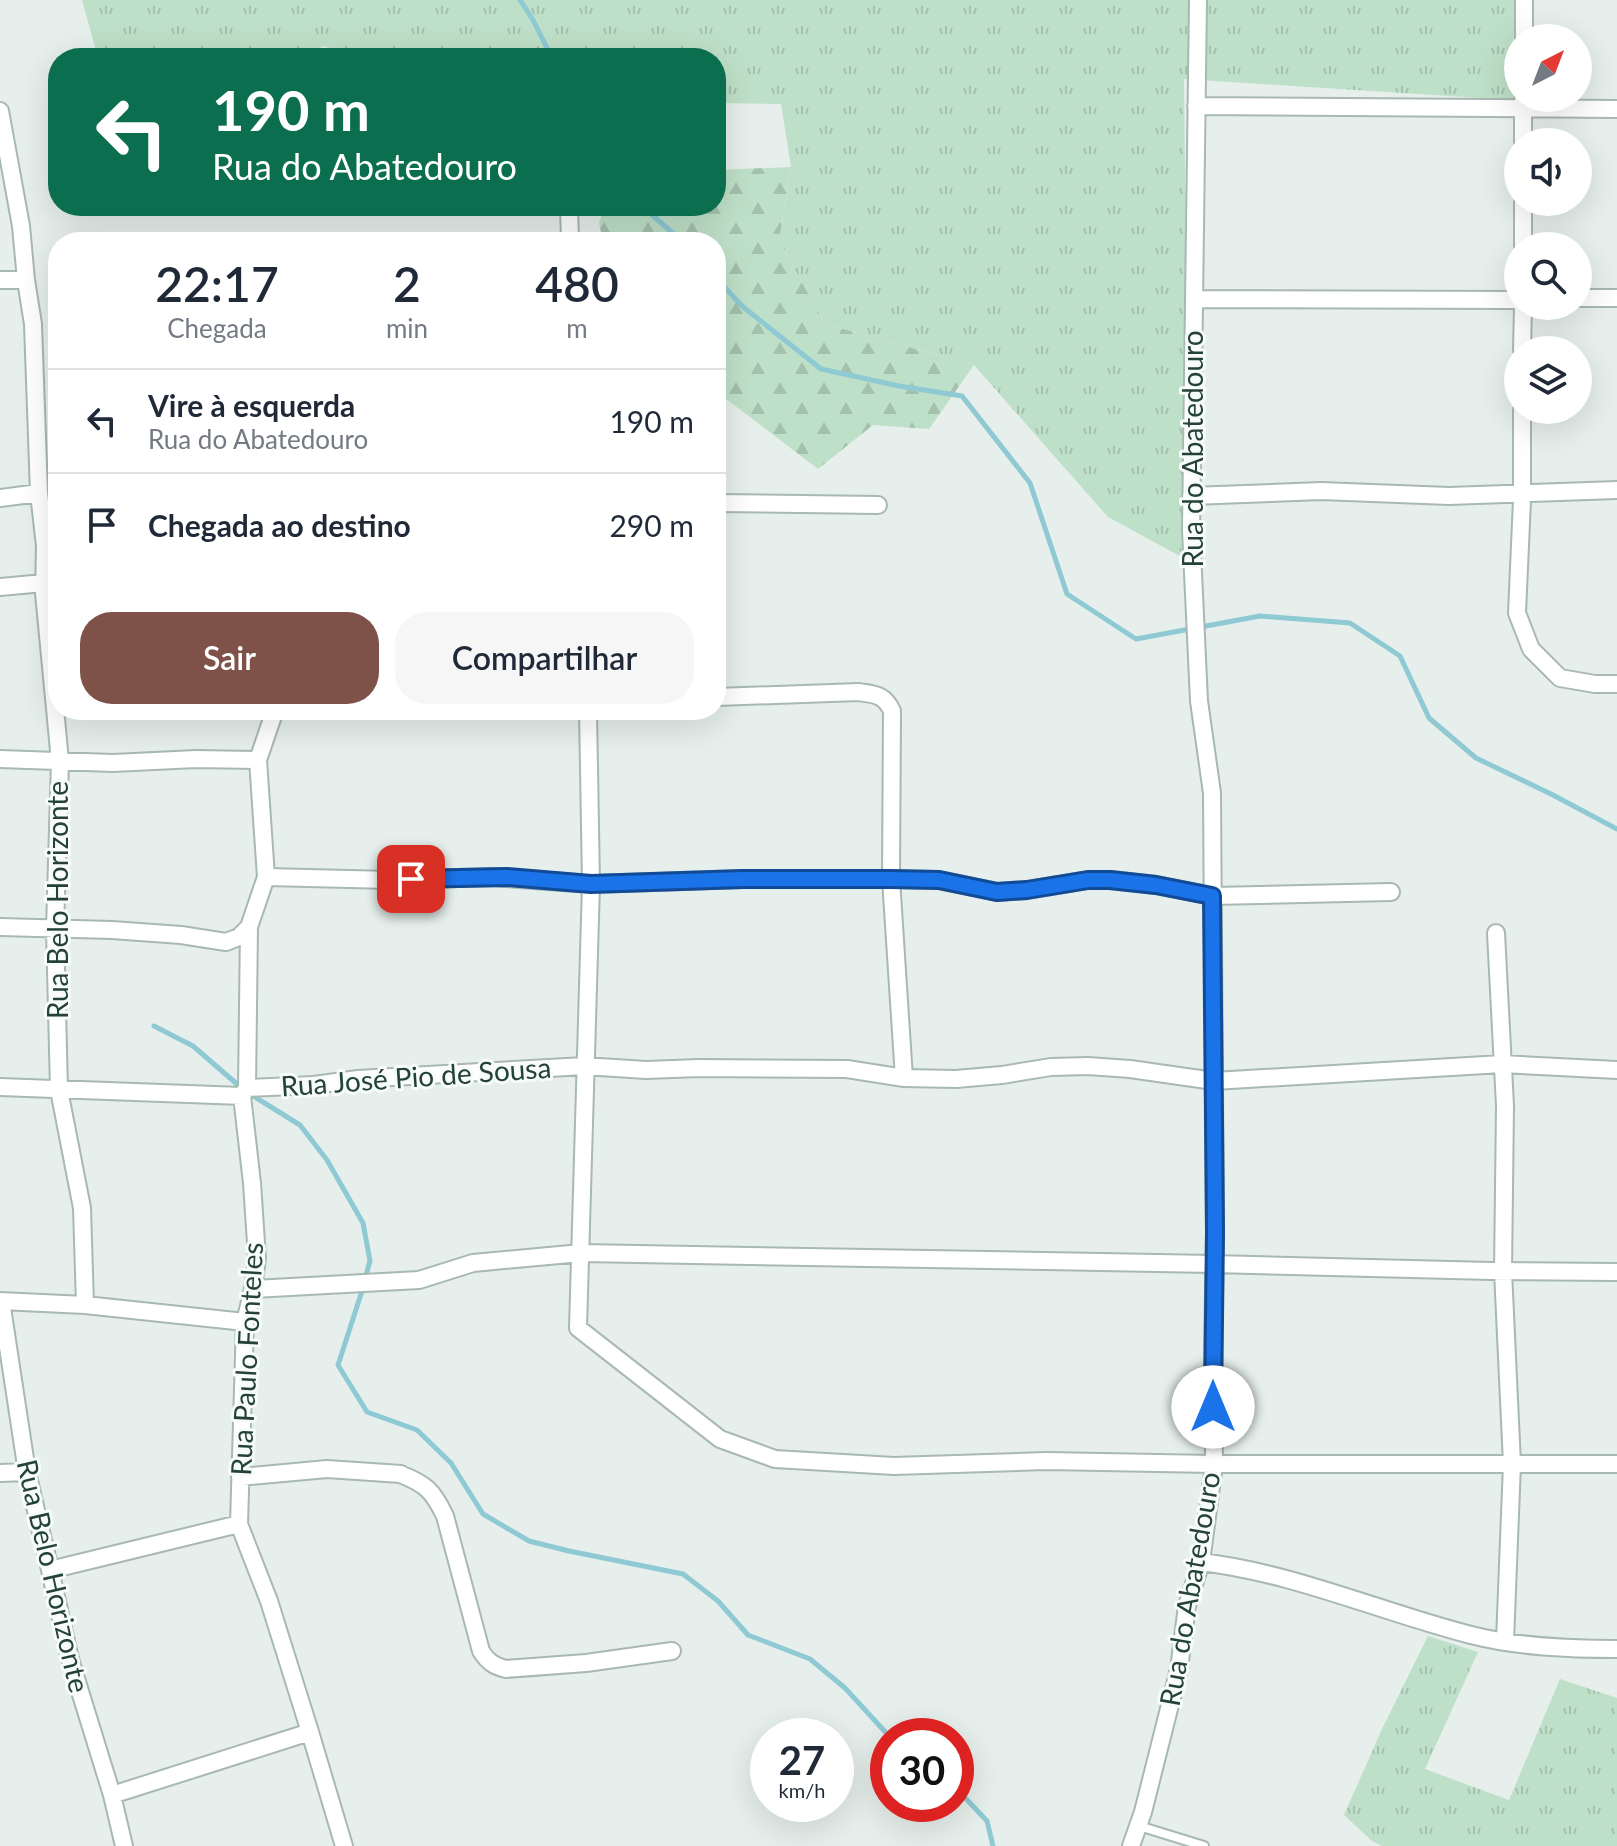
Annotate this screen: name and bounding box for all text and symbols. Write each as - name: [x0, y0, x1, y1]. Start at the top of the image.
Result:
- north arrow: [1504, 24, 1592, 112]
- map controls: [1504, 24, 1592, 424]
- text: 190 m: [212, 76, 370, 143]
- icon: left: [80, 80, 184, 184]
- button: sound: [1504, 128, 1592, 216]
- text: Rua do Abatedouro: [212, 144, 517, 188]
- button: search: [1504, 232, 1592, 320]
- text: 22:17: [155, 255, 279, 312]
- text: 2: [393, 255, 421, 312]
- text: 480: [535, 255, 619, 312]
- text: Chegada: [167, 312, 267, 344]
- text: min: [386, 312, 428, 344]
- text: m: [566, 312, 588, 344]
- street label: Rua do Abatedouro: [1175, 330, 1209, 568]
- button: layers: [1504, 336, 1592, 424]
- text: Vire à esquerda: [148, 387, 355, 423]
- icon: left: [80, 399, 124, 443]
- text: 190 m: [609, 403, 694, 439]
- text: Rua do Abatedouro: [148, 423, 368, 455]
- icon: arrive: [80, 503, 124, 547]
- text: Chegada ao destino: [148, 507, 411, 543]
- text: 290 m: [609, 507, 694, 543]
- button: Sair: [80, 612, 379, 704]
- button: Compartilhar: [395, 612, 694, 704]
- street label: Rua Belo Horizonte: [40, 781, 74, 1019]
- pin: [377, 845, 445, 913]
- icon: arrive: [389, 857, 433, 901]
- street label: Rua José Pio de Sousa: [280, 1050, 552, 1102]
- street label: Rua Paulo Fonteles: [223, 1242, 269, 1476]
- position arrow: [1171, 1365, 1255, 1449]
- street label: Rua Belo Horizonte: [11, 1456, 97, 1696]
- street label: Rua do Abatedouro: [1152, 1469, 1226, 1709]
- speed limit sign: 30: [870, 1718, 974, 1822]
- text: 27: [779, 1736, 825, 1784]
- text: km/h: [779, 1778, 825, 1802]

